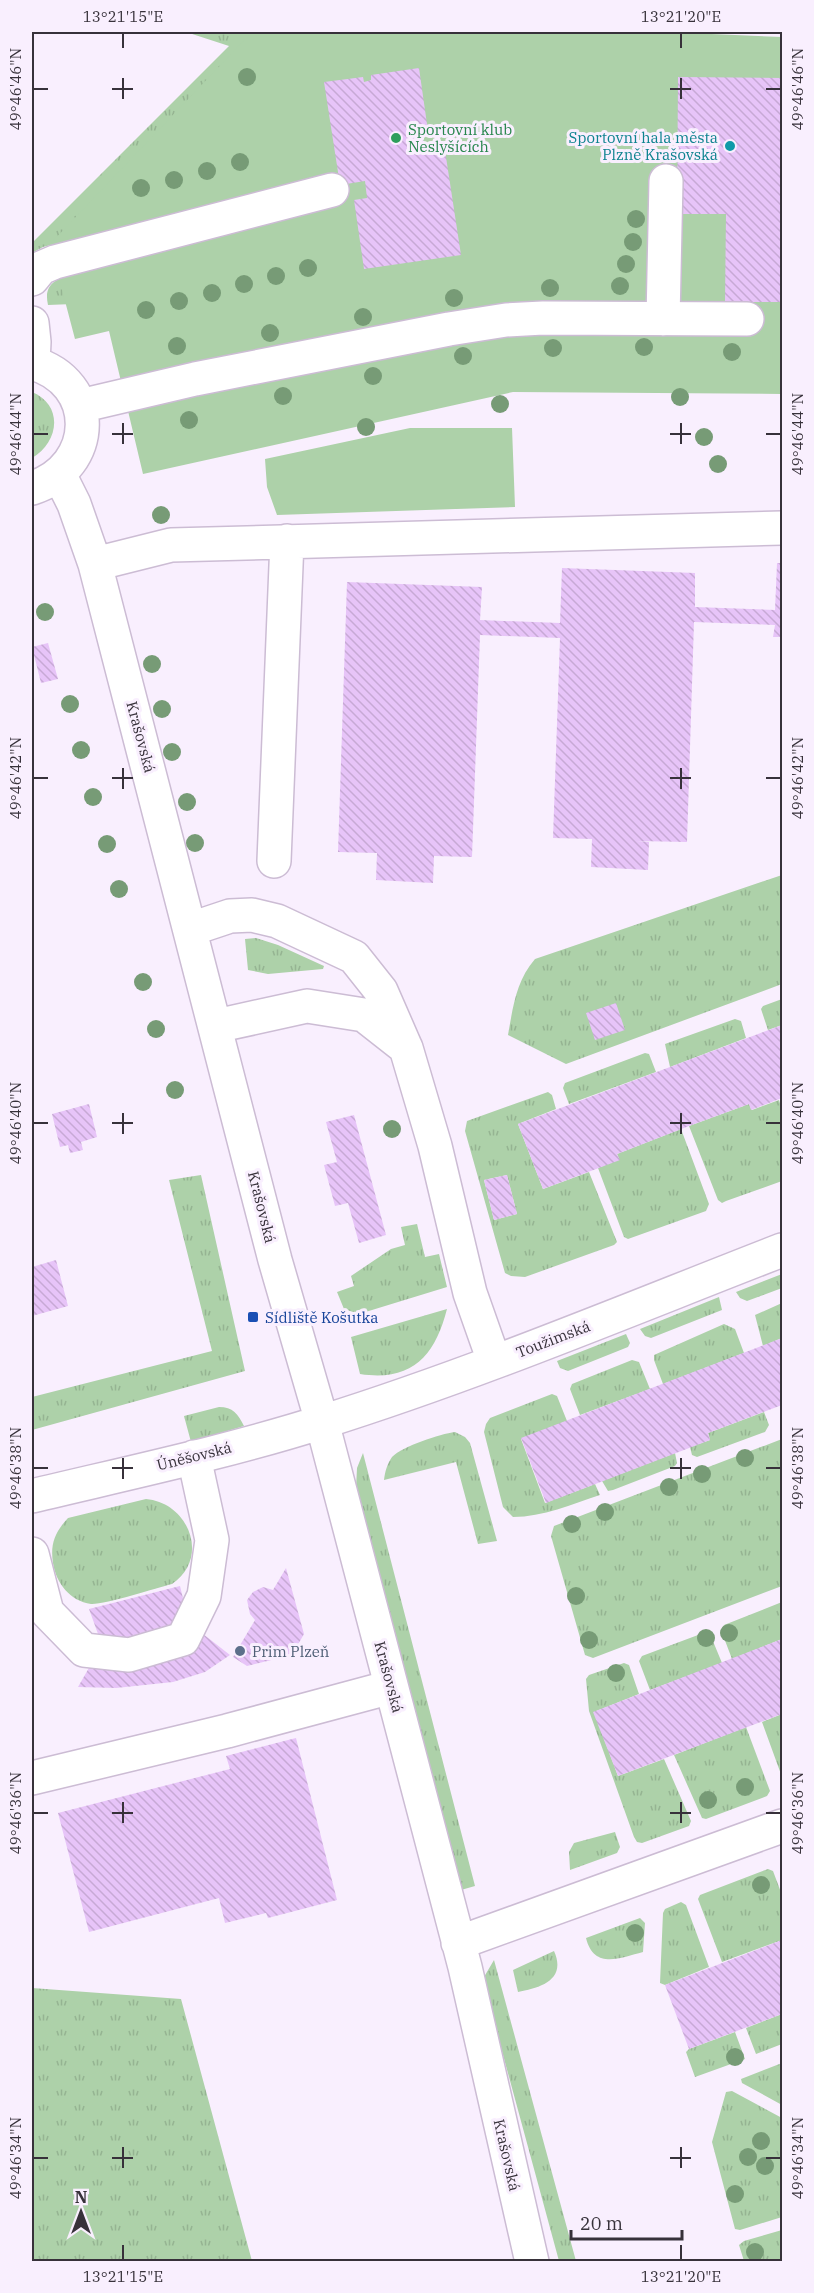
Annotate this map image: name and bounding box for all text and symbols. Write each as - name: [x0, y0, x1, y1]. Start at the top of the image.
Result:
- text: 13°21'15"E: [83, 7, 163, 26]
- text: 13°21'20"E: [641, 7, 721, 26]
- text: 49°46'46"N: [6, 48, 25, 130]
- text: 49°46'46"N: [788, 48, 807, 130]
- place label: Sportovní klub Neslyšících: [408, 120, 512, 156]
- place label: Sportovní hala města Plzně Krašovská: [568, 128, 718, 164]
- marker: Sportovní klub Neslyšících: [389, 131, 403, 145]
- marker: Sportovní hala města Plzně Krašovská: [723, 139, 737, 153]
- text: 49°46'44"N: [6, 393, 25, 475]
- text: 49°46'44"N: [788, 393, 807, 475]
- street label: Krašovská: [122, 699, 160, 775]
- text: 49°46'42"N: [6, 737, 25, 819]
- text: 49°46'42"N: [788, 737, 807, 819]
- text: 49°46'40"N: [6, 1082, 25, 1164]
- text: 49°46'40"N: [788, 1082, 807, 1164]
- street label: Krašovská: [244, 1169, 280, 1245]
- place label: Sídliště Košutka: [265, 1308, 378, 1327]
- marker: Sídliště Košutka: [246, 1310, 260, 1324]
- street label: Toužimská: [513, 1316, 593, 1362]
- text: 49°46'38"N: [6, 1427, 25, 1509]
- text: 49°46'38"N: [788, 1427, 807, 1509]
- street label: Úněšovská: [155, 1438, 233, 1474]
- street label: Krašovská: [370, 1639, 408, 1715]
- place label: Prim Plzeň: [252, 1642, 330, 1661]
- marker: Prim Plzeň: [233, 1644, 247, 1658]
- text: 49°46'36"N: [6, 1772, 25, 1854]
- text: 49°46'36"N: [788, 1772, 807, 1854]
- text: 49°46'34"N: [6, 2117, 25, 2199]
- street label: Krašovská: [490, 2117, 524, 2193]
- text: 49°46'34"N: [788, 2117, 807, 2199]
- north arrow: [51, 2182, 111, 2242]
- text: N: [75, 2187, 87, 2207]
- scale bar: [571, 2203, 682, 2241]
- text: 20 m: [580, 2212, 623, 2235]
- text: 13°21'15"E: [83, 2267, 163, 2286]
- text: 13°21'20"E: [641, 2267, 721, 2286]

